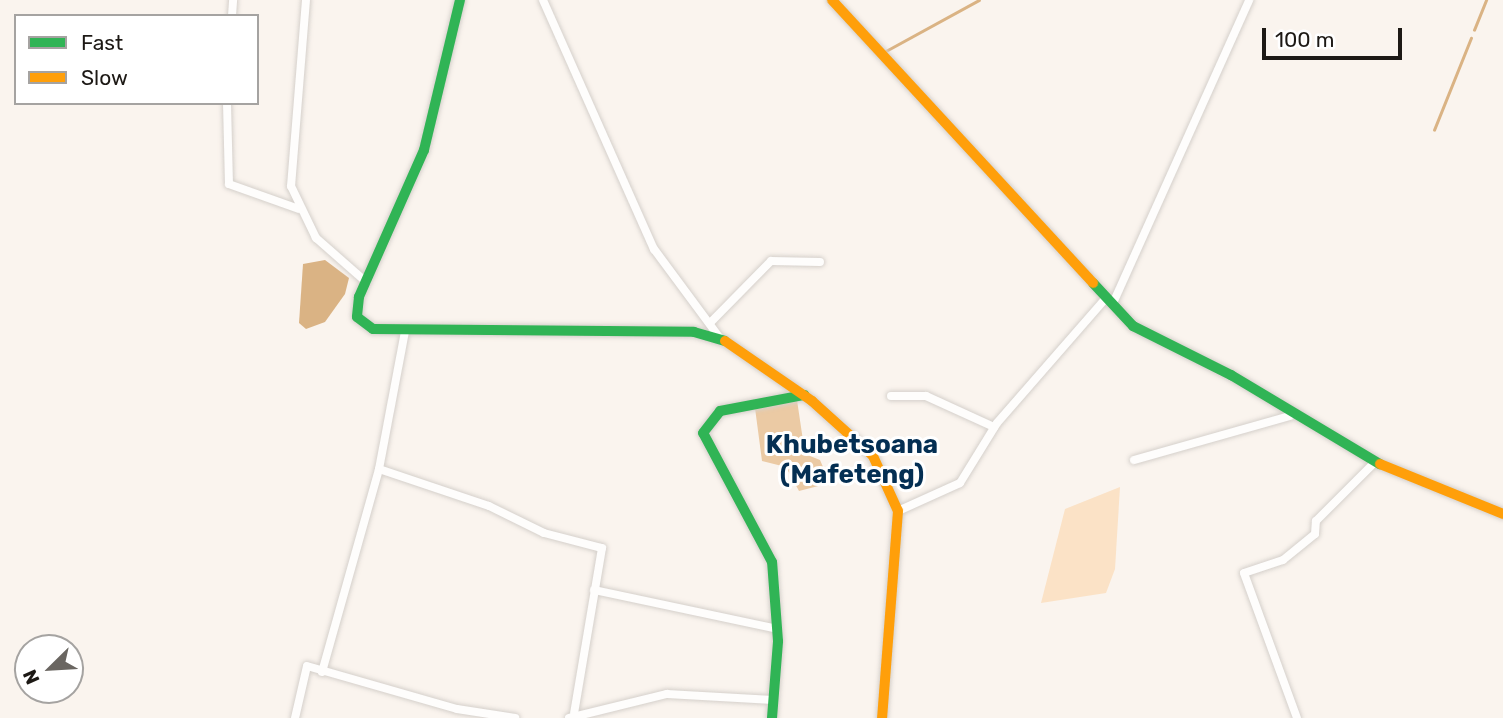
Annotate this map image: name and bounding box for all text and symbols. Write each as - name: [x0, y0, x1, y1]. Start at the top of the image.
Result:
- legend: [14, 14, 259, 105]
- scale bar: [1265, 14, 1405, 58]
- text: 100 m: [1275, 27, 1334, 52]
- text: Fast: [81, 30, 123, 55]
- text: Slow: [81, 65, 128, 90]
- district label: Khubetsoana (Mafeteng): [766, 429, 938, 490]
- north arrow: [14, 634, 84, 704]
- text: N: [18, 666, 44, 688]

